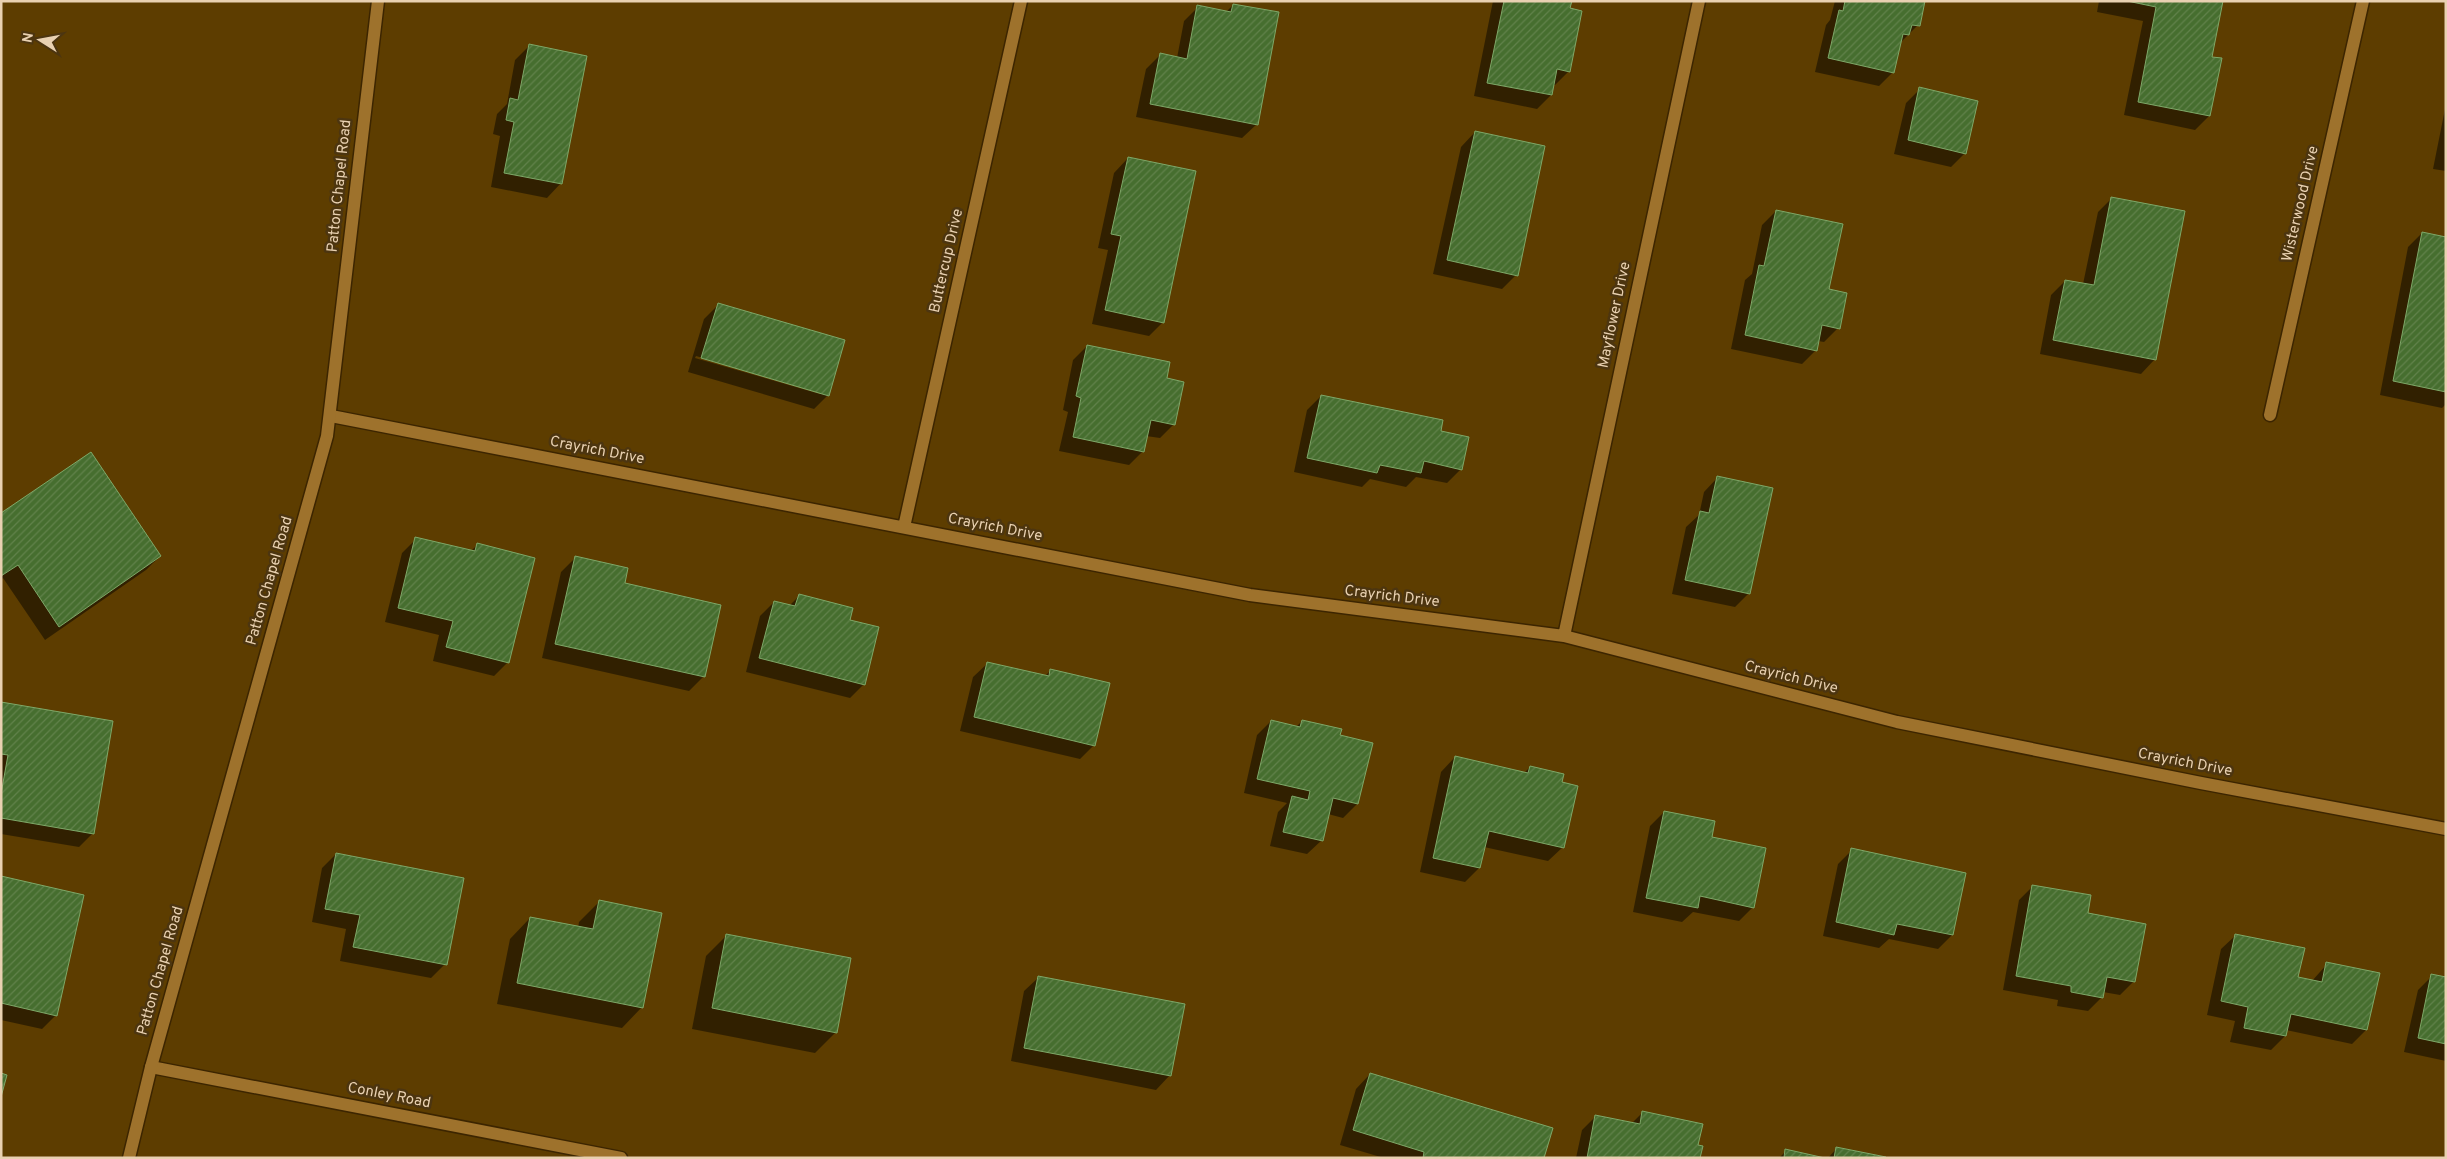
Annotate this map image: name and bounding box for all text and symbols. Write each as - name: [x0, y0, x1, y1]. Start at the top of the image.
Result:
- north arrow: [15, 15, 65, 65]
- text: N: [19, 31, 38, 44]
- street label: Patton Chapel Road: [324, 119, 356, 253]
- street label: Wisterwood Drive: [2278, 144, 2324, 264]
- street label: Buttercup Drive: [926, 207, 968, 315]
- street label: Mayflower Drive: [1594, 260, 1636, 370]
- street label: Crayrich Drive: [548, 433, 646, 469]
- street label: Crayrich Drive: [946, 510, 1044, 546]
- street label: Patton Chapel Road: [242, 514, 298, 648]
- street label: Crayrich Drive: [1343, 582, 1441, 612]
- street label: Crayrich Drive: [1742, 657, 1840, 699]
- street label: Crayrich Drive: [2136, 745, 2234, 781]
- street label: Patton Chapel Road: [133, 904, 189, 1038]
- street label: Conley Road: [346, 1079, 432, 1113]

